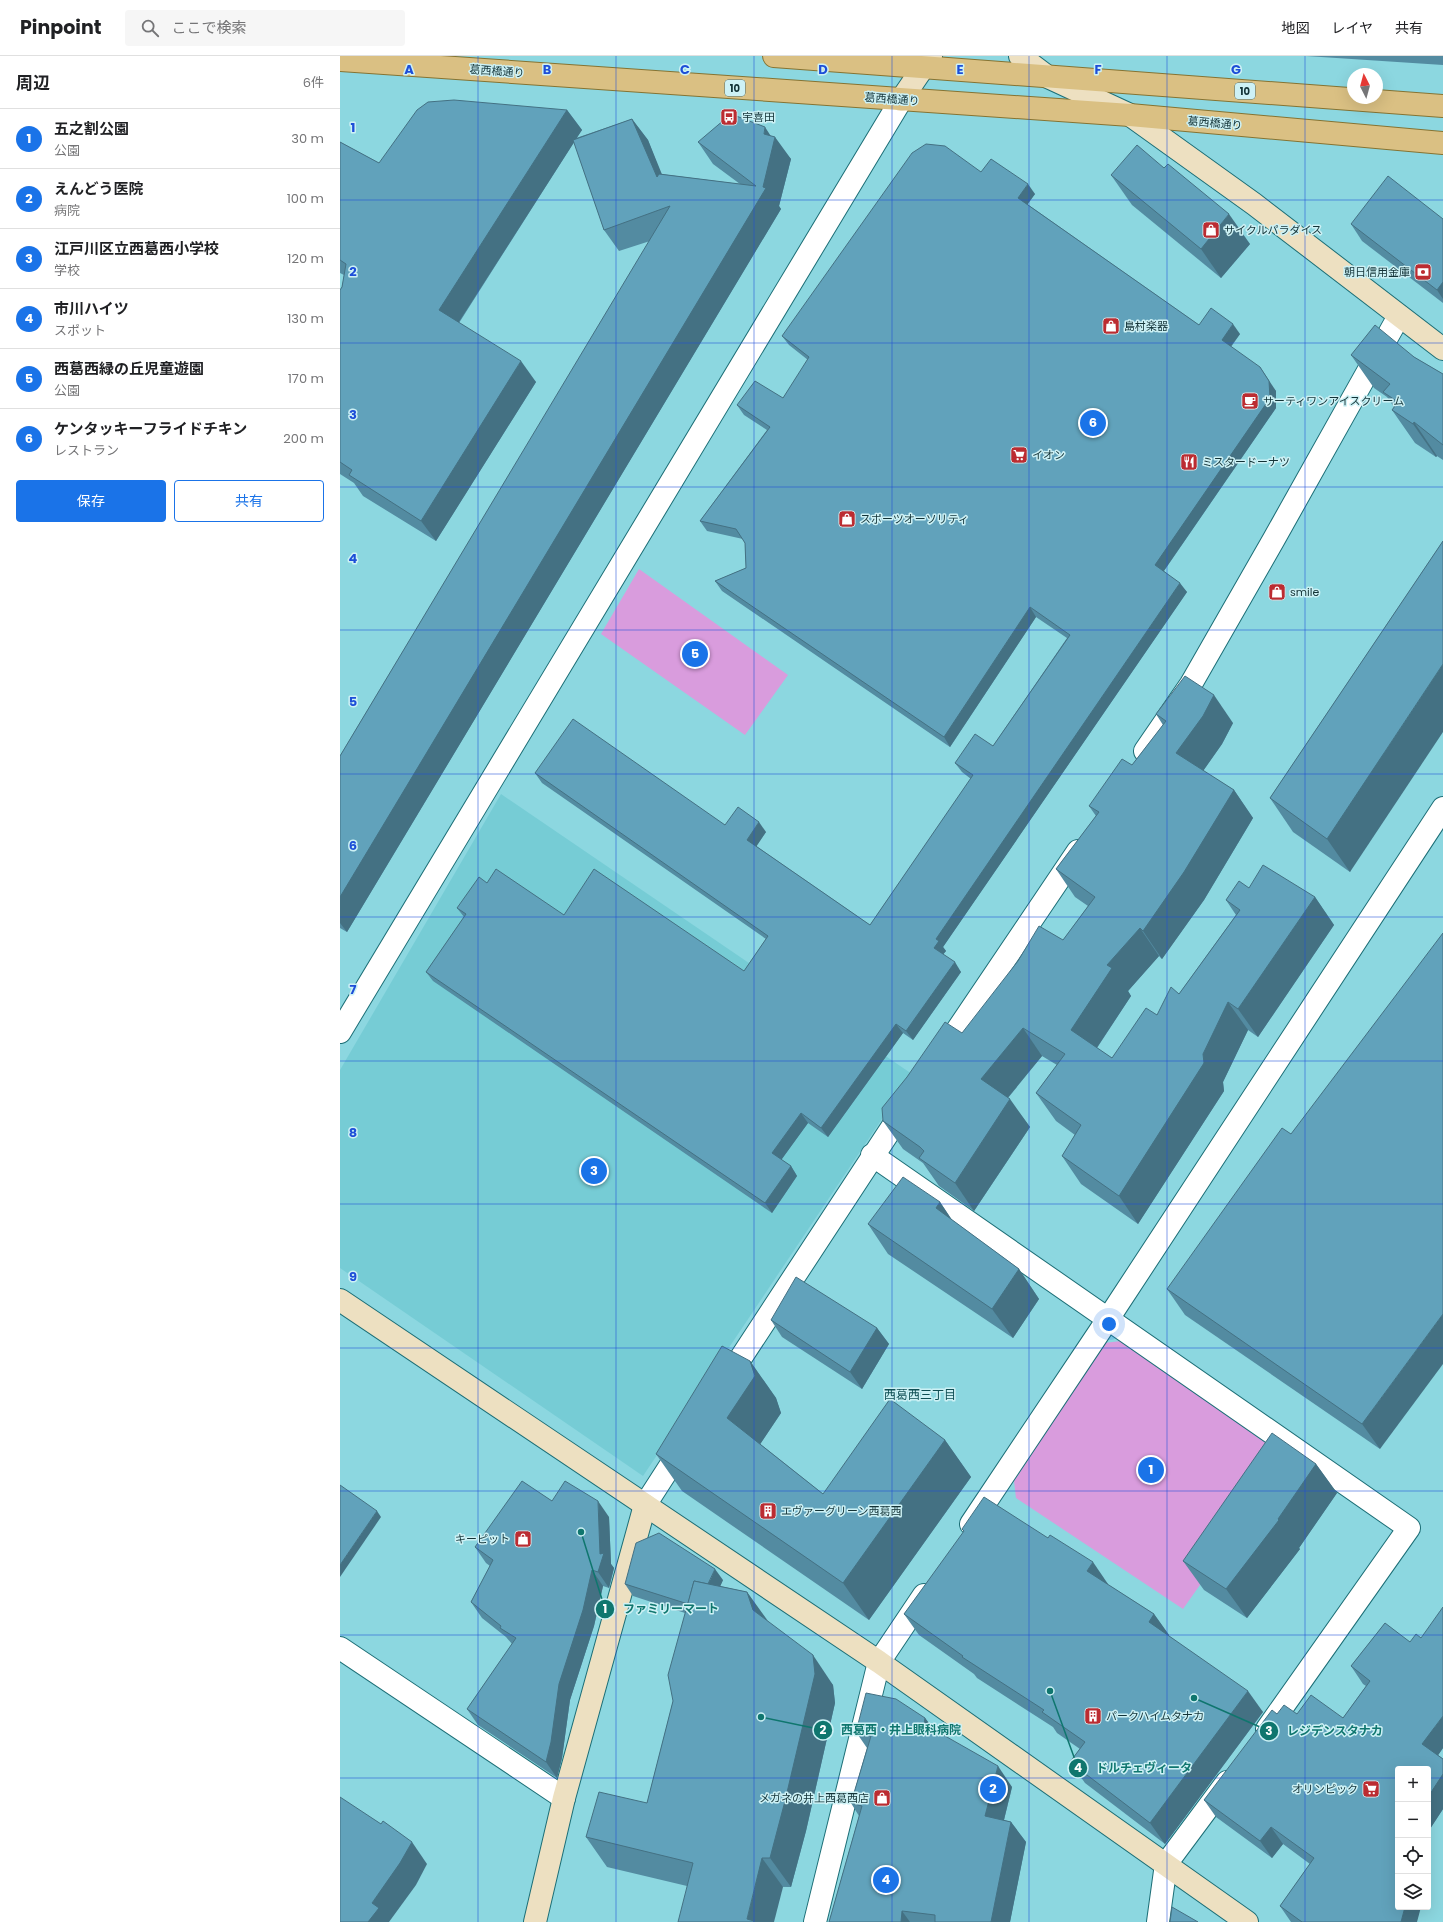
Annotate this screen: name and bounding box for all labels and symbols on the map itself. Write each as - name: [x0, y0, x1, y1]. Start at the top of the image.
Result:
- text: A: [404, 60, 414, 79]
- text: B: [543, 60, 552, 79]
- text: C: [680, 60, 690, 79]
- text: D: [818, 60, 828, 79]
- text: E: [956, 60, 964, 79]
- text: F: [1094, 60, 1102, 79]
- text: G: [1231, 60, 1241, 79]
- street label: 葛西橋通り: [469, 61, 525, 81]
- north arrow: [1347, 68, 1383, 104]
- road number: 10: [725, 80, 745, 96]
- road number: 10: [1235, 83, 1255, 99]
- street label: 葛西橋通り: [864, 89, 920, 109]
- bus stop icon: 宇喜田: [719, 107, 739, 127]
- place label: 宇喜田: [742, 109, 775, 125]
- street label: 葛西橋通り: [1187, 113, 1243, 133]
- text: 1: [351, 118, 355, 137]
- shop icon: サイクルパラダイス: [1201, 220, 1221, 240]
- place label: サイクルパラダイス: [1224, 222, 1322, 238]
- text: 2: [349, 262, 357, 281]
- bank icon: 朝日信用金庫: [1413, 262, 1433, 282]
- place label: 朝日信用金庫: [1344, 264, 1410, 280]
- shop icon: 島村楽器: [1101, 316, 1121, 336]
- place label: 島村楽器: [1124, 318, 1168, 334]
- cafe icon: サーティワンアイスクリーム: [1240, 391, 1260, 411]
- place label: サーティワンアイスクリーム: [1263, 393, 1404, 409]
- text: 3: [349, 405, 357, 424]
- pin: 6: [1080, 408, 1106, 438]
- supermarket icon: イオン: [1009, 445, 1029, 465]
- place label: イオン: [1032, 447, 1065, 463]
- restaurant icon: ミスタードーナツ: [1179, 452, 1199, 472]
- place label: ミスタードーナツ: [1202, 454, 1290, 470]
- shop icon: スポーツオーソリティ: [837, 509, 857, 529]
- place label: スポーツオーソリティ: [860, 511, 969, 527]
- text: 4: [349, 549, 358, 568]
- shop icon: smile: [1267, 582, 1287, 602]
- place label: smile: [1290, 584, 1319, 600]
- pin: 5: [682, 639, 708, 669]
- text: 5: [349, 692, 357, 711]
- text: 6: [349, 836, 357, 855]
- text: 7: [350, 980, 357, 999]
- text: 8: [349, 1123, 357, 1142]
- pin: 3: [581, 1156, 607, 1186]
- text: 9: [349, 1267, 357, 1286]
- your location: [1099, 1314, 1119, 1334]
- district label: 西葛西三丁目: [884, 1386, 956, 1403]
- pin: 1: [1138, 1455, 1164, 1485]
- building icon: エヴァーグリーン西葛西: [758, 1501, 778, 1521]
- place label: エヴァーグリーン西葛西: [781, 1503, 901, 1519]
- shop icon: キーピット: [513, 1529, 533, 1549]
- place label: キーピット: [455, 1531, 510, 1547]
- callout: ファミリーマート: [595, 1597, 727, 1621]
- text: 1: [603, 1600, 607, 1617]
- text: ファミリーマート: [623, 1600, 719, 1617]
- building icon: パークハイムタナカ: [1083, 1706, 1103, 1726]
- place label: パークハイムタナカ: [1106, 1708, 1204, 1724]
- callout: 西葛西・井上眼科病院: [813, 1718, 969, 1742]
- callout: レジデンスタナカ: [1259, 1719, 1391, 1743]
- text: 2: [820, 1721, 827, 1738]
- text: 西葛西・井上眼科病院: [841, 1721, 961, 1738]
- text: 3: [1265, 1722, 1273, 1739]
- text: レジデンスタナカ: [1287, 1722, 1383, 1739]
- callout: ドルチェヴィータ: [1068, 1756, 1200, 1780]
- text: 4: [1074, 1759, 1082, 1776]
- text: ドルチェヴィータ: [1096, 1759, 1192, 1776]
- pin: 2: [980, 1774, 1006, 1804]
- supermarket icon: オリンピック: [1361, 1779, 1381, 1799]
- place label: オリンピック: [1292, 1781, 1358, 1797]
- shop icon: メガネの井上西葛西店: [872, 1788, 892, 1808]
- place label: メガネの井上西葛西店: [759, 1790, 869, 1806]
- pin: 4: [873, 1865, 899, 1895]

